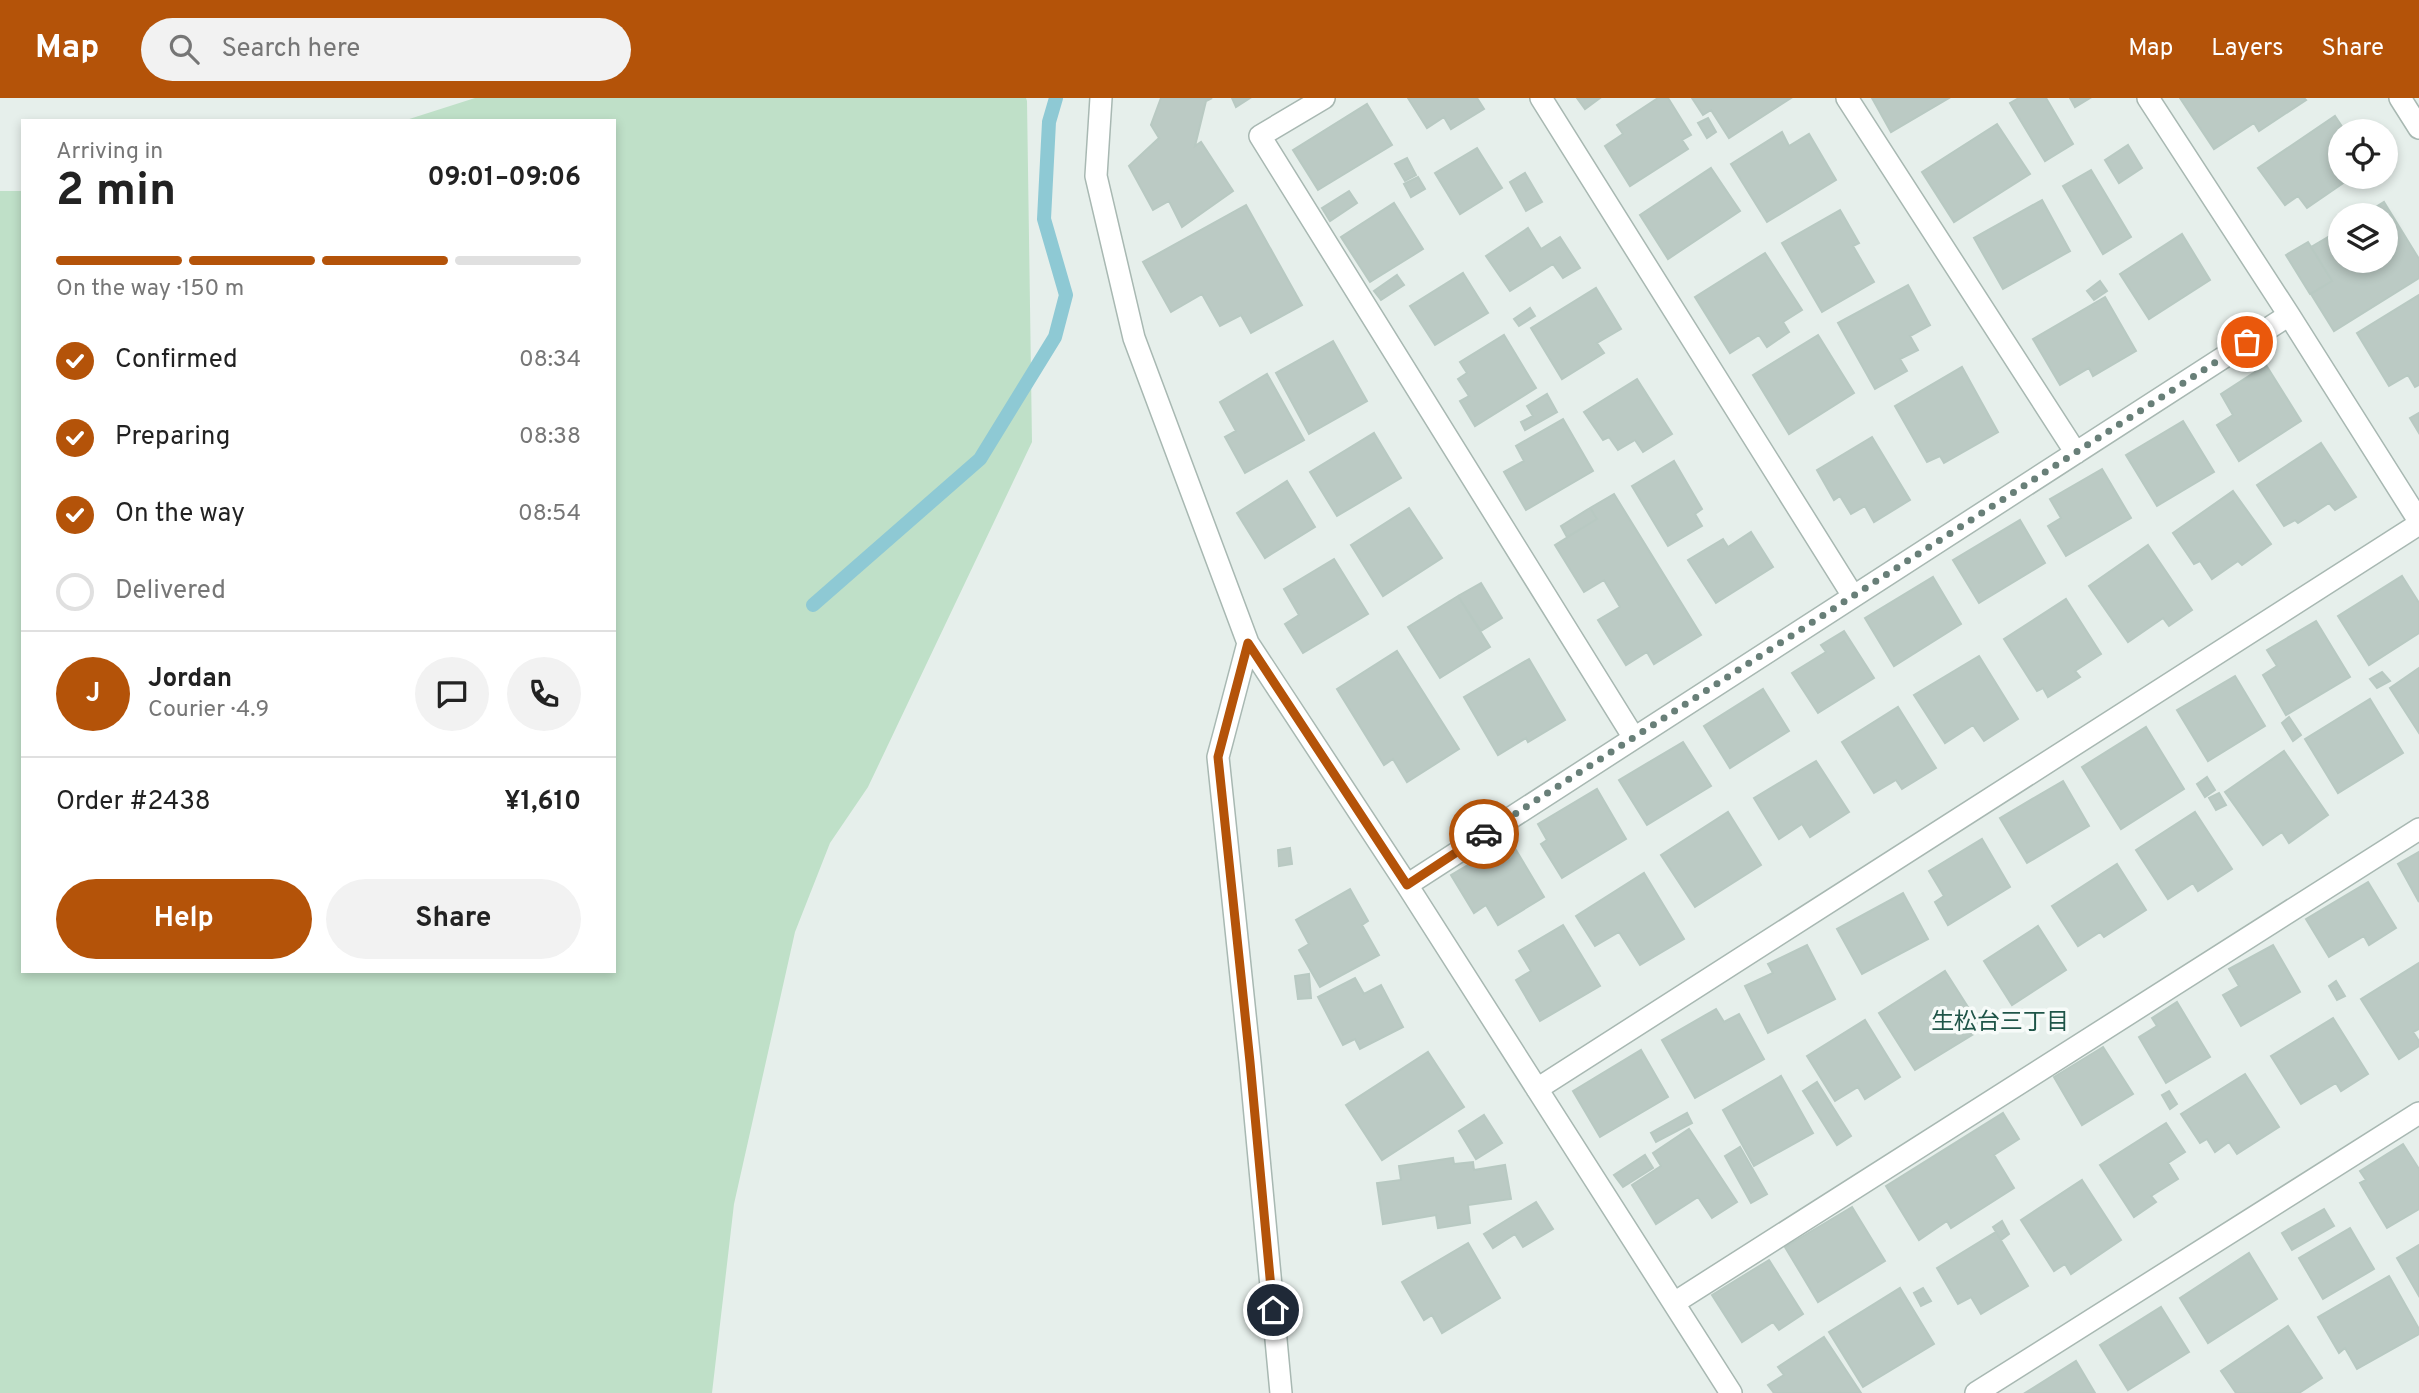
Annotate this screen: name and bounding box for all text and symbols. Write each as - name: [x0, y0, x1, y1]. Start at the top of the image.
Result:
- search box: [141, 18, 631, 81]
- text: Map: [35, 28, 99, 70]
- icon: search: [165, 30, 203, 68]
- text: Search here: [221, 33, 360, 66]
- text: Map: [2128, 34, 2173, 64]
- text: Layers: [2211, 34, 2283, 64]
- text: Share: [2321, 34, 2384, 64]
- map controls: [2328, 119, 2398, 273]
- button: locate: [2328, 119, 2398, 189]
- text: Arriving in: [56, 138, 163, 167]
- text: 09:01–09:06: [427, 162, 581, 195]
- text: 2 min: [56, 163, 176, 222]
- button: layers: [2328, 203, 2398, 273]
- text: On the way · 150 m: [56, 275, 244, 304]
- pin: [2217, 312, 2277, 372]
- icon: bag: [2228, 323, 2266, 361]
- icon: check: [56, 342, 94, 380]
- text: Confirmed: [115, 344, 238, 377]
- text: 08:34: [519, 346, 581, 375]
- icon: check: [56, 419, 94, 457]
- text: Preparing: [115, 421, 230, 454]
- text: 08:38: [519, 423, 581, 452]
- icon: check: [56, 496, 94, 534]
- text: On the way: [115, 498, 245, 531]
- text: 08:54: [518, 500, 581, 529]
- text: Delivered: [115, 575, 226, 608]
- button: chat: [415, 657, 489, 731]
- button: phone: [507, 657, 581, 731]
- text: Jordan: [148, 663, 232, 696]
- text: J: [86, 678, 100, 711]
- text: Courier · 4.9: [148, 696, 269, 725]
- text: Order #2438: [56, 786, 211, 819]
- text: ¥1,610: [505, 786, 581, 819]
- courier: [1449, 799, 1519, 869]
- icon: car: [1465, 815, 1503, 853]
- button: Help: [56, 879, 312, 959]
- button: Share: [326, 879, 581, 959]
- district label: 生松台三丁目: [1931, 1009, 2069, 1038]
- pin: [1243, 1280, 1303, 1340]
- icon: home: [1254, 1291, 1292, 1329]

